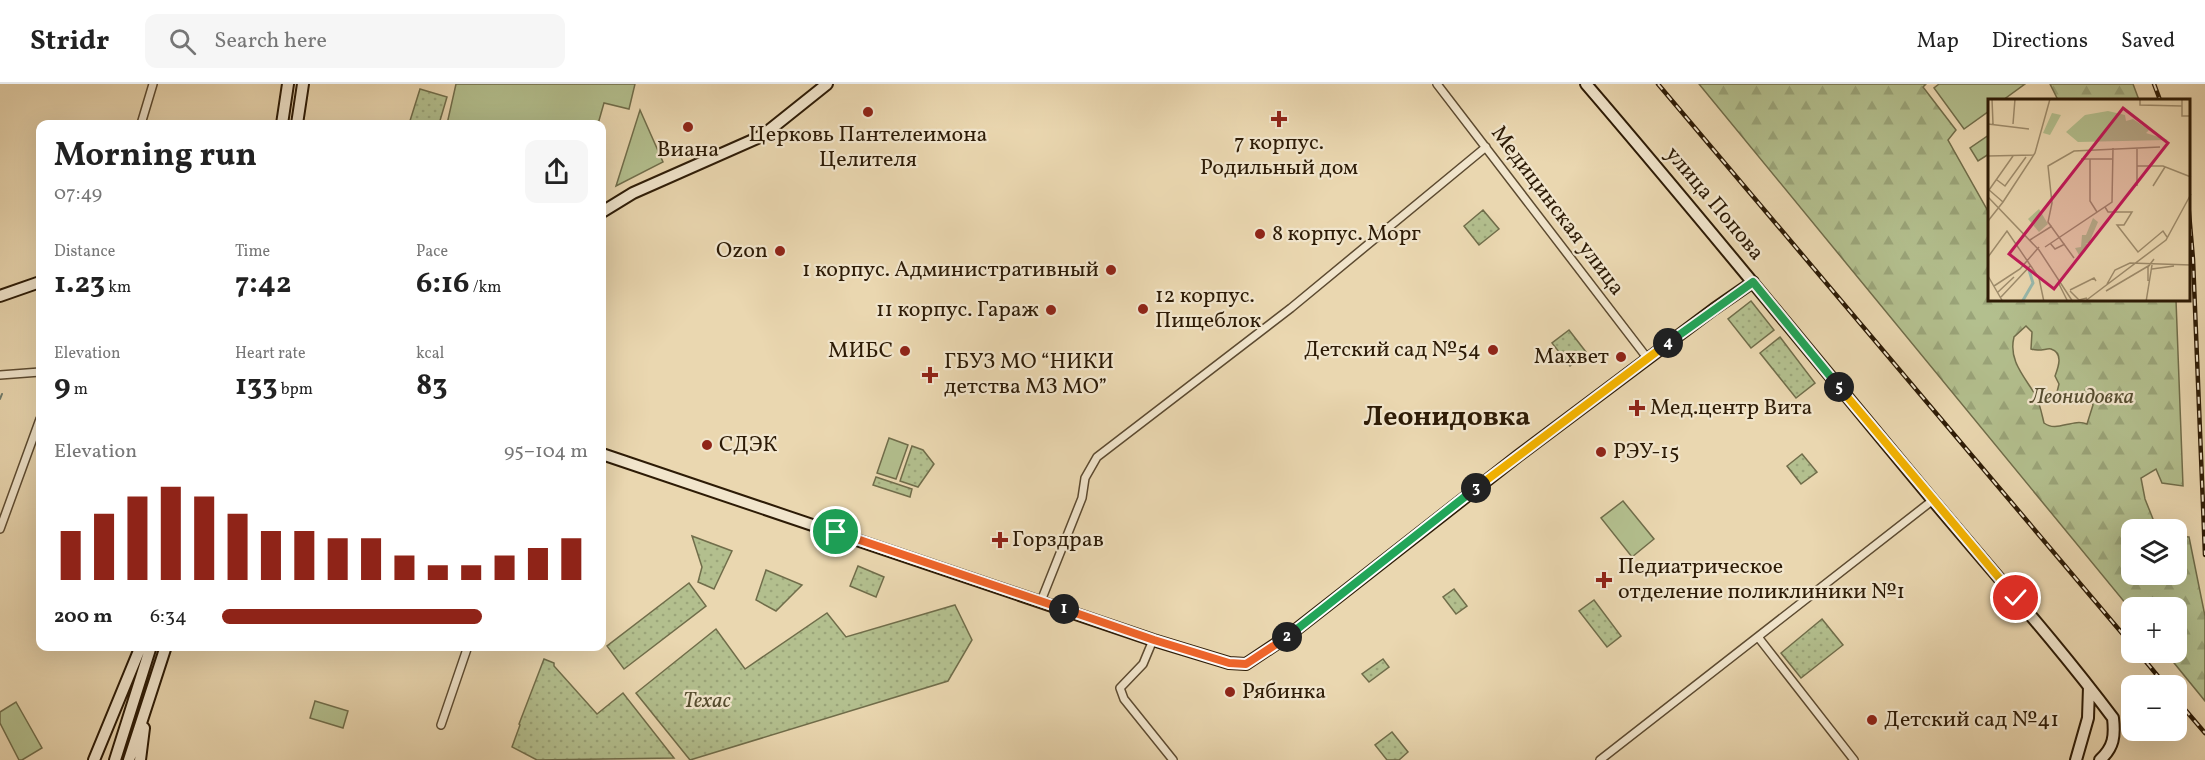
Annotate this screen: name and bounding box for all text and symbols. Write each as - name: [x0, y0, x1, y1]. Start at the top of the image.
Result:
- search box: [145, 14, 565, 68]
- text: Stridr: [30, 22, 109, 61]
- icon: search: [166, 25, 199, 58]
- text: Search here: [214, 26, 327, 57]
- text: Map: [1917, 27, 1959, 56]
- text: Directions: [1992, 27, 2088, 56]
- text: Saved: [2121, 27, 2175, 56]
- inset map: [1988, 99, 2190, 302]
- marker: Церковь Пантелеимона Целителя: [861, 105, 875, 119]
- marker: 7 корпус. Родильный дом: [1270, 110, 1288, 128]
- marker: Виана: [681, 120, 695, 134]
- place label: Церковь Пантелеимона Целителя: [748, 120, 988, 176]
- street label: Медицинская улица: [1483, 120, 1631, 303]
- place label: 7 корпус. Родильный дом: [1200, 128, 1358, 184]
- text: Morning run: [54, 134, 257, 180]
- place label: Виана: [657, 135, 719, 166]
- button: share: [525, 140, 588, 203]
- street label: улица Попова: [1657, 140, 1771, 268]
- text: 07:49: [54, 180, 102, 208]
- place label: 8 корпус. Морг: [1272, 219, 1421, 250]
- marker: 8 корпус. Морг: [1253, 227, 1267, 241]
- place label: Ozon: [716, 236, 768, 267]
- text: Distance: [54, 241, 115, 263]
- text: Time: [235, 241, 270, 263]
- text: Pace: [416, 241, 448, 263]
- marker: Ozon: [773, 244, 787, 258]
- place label: 1 корпус. Административный: [802, 255, 1099, 286]
- text: 1.23: [54, 263, 105, 305]
- text: 7:42: [235, 263, 292, 305]
- text: 6:16: [416, 263, 470, 305]
- marker: 1 корпус. Административный: [1104, 263, 1118, 277]
- text: km: [105, 277, 131, 299]
- text: /km: [470, 277, 501, 299]
- place label: 12 корпус. Пищеблок: [1155, 281, 1262, 337]
- place label: 11 корпус. Гараж: [876, 295, 1039, 326]
- marker: 12 корпус. Пищеблок: [1136, 302, 1150, 316]
- marker: 11 корпус. Гараж: [1044, 303, 1058, 317]
- pin: 4: [1653, 328, 1683, 358]
- text: 4: [1663, 332, 1673, 354]
- place label: Детский сад №54: [1304, 335, 1481, 366]
- place label: МИБС: [828, 336, 893, 367]
- place label: Махвет: [1534, 342, 1609, 373]
- text: Elevation: [54, 343, 121, 365]
- text: Heart rate: [235, 343, 306, 365]
- text: kcal: [416, 343, 444, 365]
- marker: Детский сад №54: [1486, 343, 1500, 357]
- marker: МИБС: [898, 344, 912, 358]
- place label: ГБУЗ МО “НИКИ детства МЗ МО”: [944, 347, 1114, 403]
- marker: Махвет: [1614, 350, 1628, 364]
- text: 9: [54, 365, 71, 407]
- text: 133: [235, 365, 278, 407]
- text: 83: [416, 365, 448, 407]
- marker: ГБУЗ МО “НИКИ детства МЗ МО”: [921, 366, 939, 384]
- pin: 5: [1824, 372, 1854, 402]
- text: 5: [1835, 376, 1843, 398]
- text: m: [71, 379, 88, 401]
- text: bpm: [278, 379, 313, 401]
- park label: Леонидовка: [2029, 382, 2134, 413]
- place label: Мед.центр Вита: [1650, 393, 1813, 424]
- district label: Леонидовка: [1363, 398, 1531, 437]
- marker: Мед.центр Вита: [1628, 399, 1646, 417]
- place label: СДЭК: [719, 430, 777, 461]
- place label: РЭУ-15: [1613, 437, 1679, 468]
- text: Elevation: [54, 438, 137, 466]
- text: 95–104 m: [504, 438, 588, 466]
- marker: СДЭК: [700, 438, 714, 452]
- marker: РЭУ-15: [1594, 445, 1608, 459]
- pin: 3: [1461, 473, 1491, 503]
- text: 3: [1472, 477, 1480, 499]
- pin: [810, 506, 861, 557]
- icon: arrive: [819, 515, 852, 548]
- map controls: [2121, 519, 2187, 741]
- button: layers: [2121, 519, 2187, 585]
- place label: Горздрав: [1012, 525, 1104, 556]
- marker: Горздрав: [993, 533, 1007, 547]
- place label: Педиатрическое отделение поликлиники №1: [1618, 552, 1905, 608]
- marker: Педиатрическое отделение поликлиники №1: [1595, 571, 1613, 589]
- pin: [1990, 572, 2041, 623]
- icon: check: [1999, 581, 2032, 614]
- pin: 1: [1049, 594, 1079, 624]
- button: +: [2121, 597, 2187, 663]
- text: 1: [1061, 598, 1067, 620]
- text: 200 m: [54, 603, 112, 631]
- text: 6:34: [150, 603, 187, 631]
- pin: 2: [1272, 622, 1302, 652]
- text: 2: [1283, 626, 1291, 648]
- button: −: [2121, 675, 2187, 741]
- place label: Рябинка: [1242, 677, 1326, 708]
- marker: Рябинка: [1223, 685, 1237, 699]
- park label: Техас: [683, 686, 731, 717]
- place label: Детский сад №41: [1884, 705, 2059, 736]
- marker: Детский сад №41: [1865, 713, 1879, 727]

